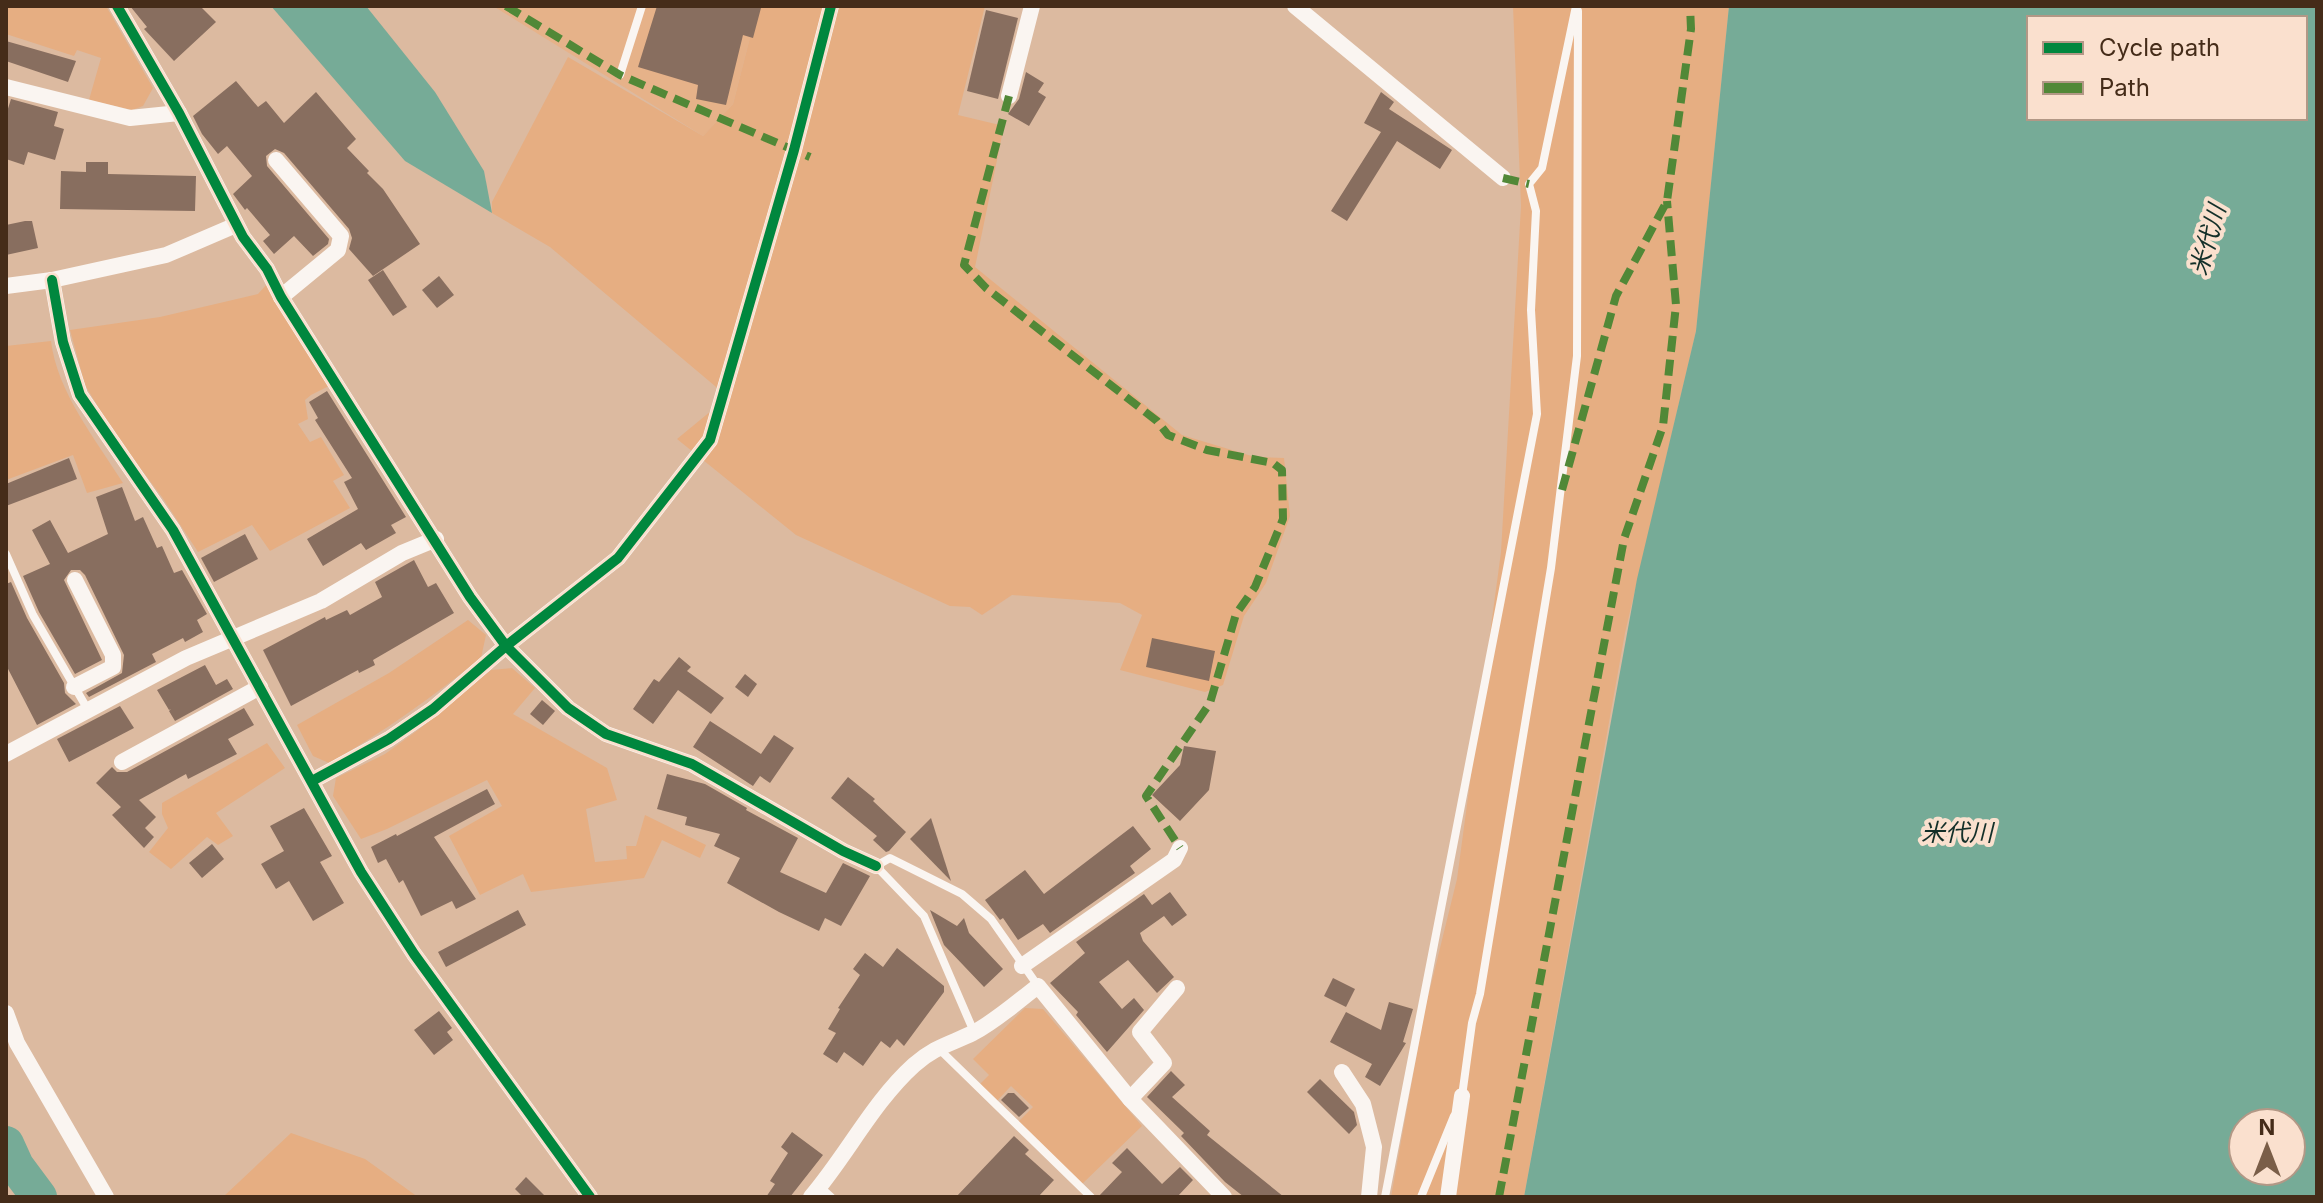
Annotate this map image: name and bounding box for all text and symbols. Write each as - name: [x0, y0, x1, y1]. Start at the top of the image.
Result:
- legend: [2027, 16, 2307, 120]
- text: Cycle path: [2099, 33, 2220, 62]
- text: Path: [2099, 73, 2150, 102]
- water label: 米代川: [2184, 198, 2232, 278]
- water label: 米代川: [1921, 818, 1996, 847]
- north arrow: [2227, 1107, 2307, 1187]
- text: N: [2259, 1114, 2275, 1140]

